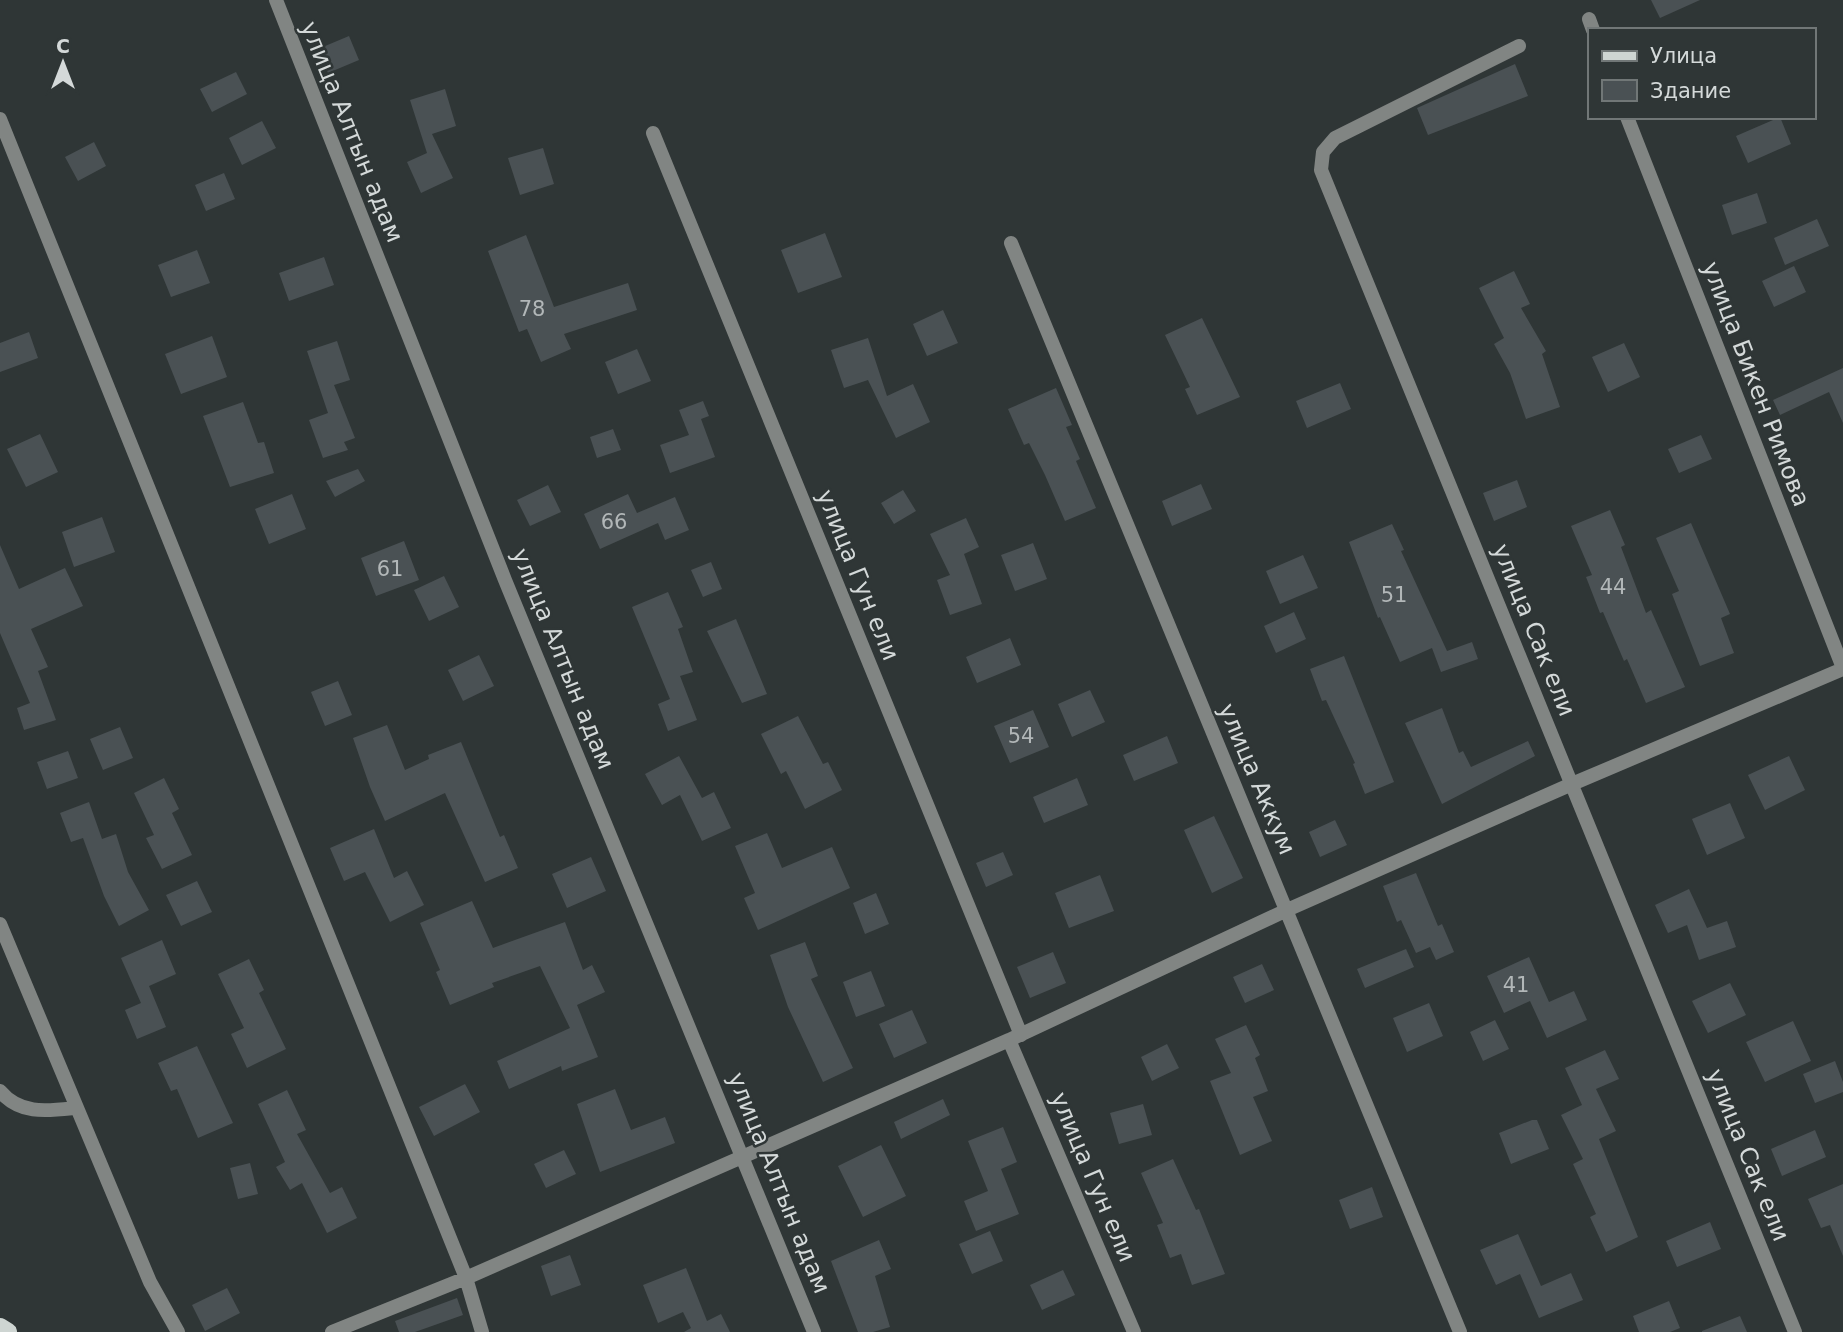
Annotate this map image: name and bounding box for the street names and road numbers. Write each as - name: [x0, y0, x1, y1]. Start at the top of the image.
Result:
- street label: улица Алтын адам: [295, 17, 409, 247]
- street label: улица Бикен Римова: [1696, 258, 1816, 510]
- street label: улица Гун ели: [811, 486, 905, 664]
- street label: улица Сак ели: [1487, 540, 1581, 720]
- street label: улица Алтын адам: [506, 544, 620, 774]
- street label: улица Аккум: [1213, 699, 1301, 859]
- street label: улица Сак ели: [1701, 1065, 1795, 1245]
- street label: улица Алтын адам: [722, 1068, 836, 1298]
- street label: улица Гун ели: [1045, 1088, 1141, 1266]

